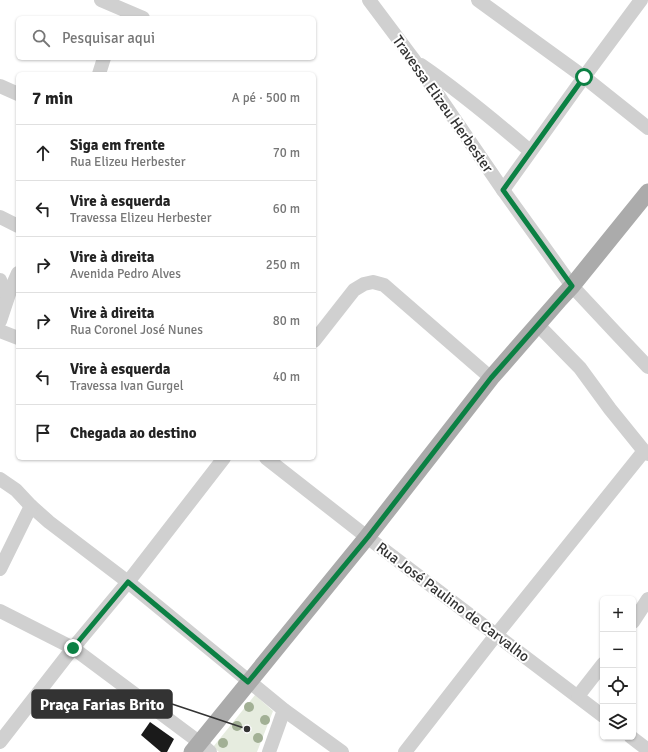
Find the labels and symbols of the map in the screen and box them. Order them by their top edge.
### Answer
street label: Travessa Elizeu Herbester [389,32,497,176]
route start [575,68,593,86]
street label: Rua José Paulino de Carvalho [373,538,533,666]
route end [64,639,82,657]
callout: Praça Farias Brito [32,690,172,718]
text: Praça Farias Brito [40,695,164,715]

